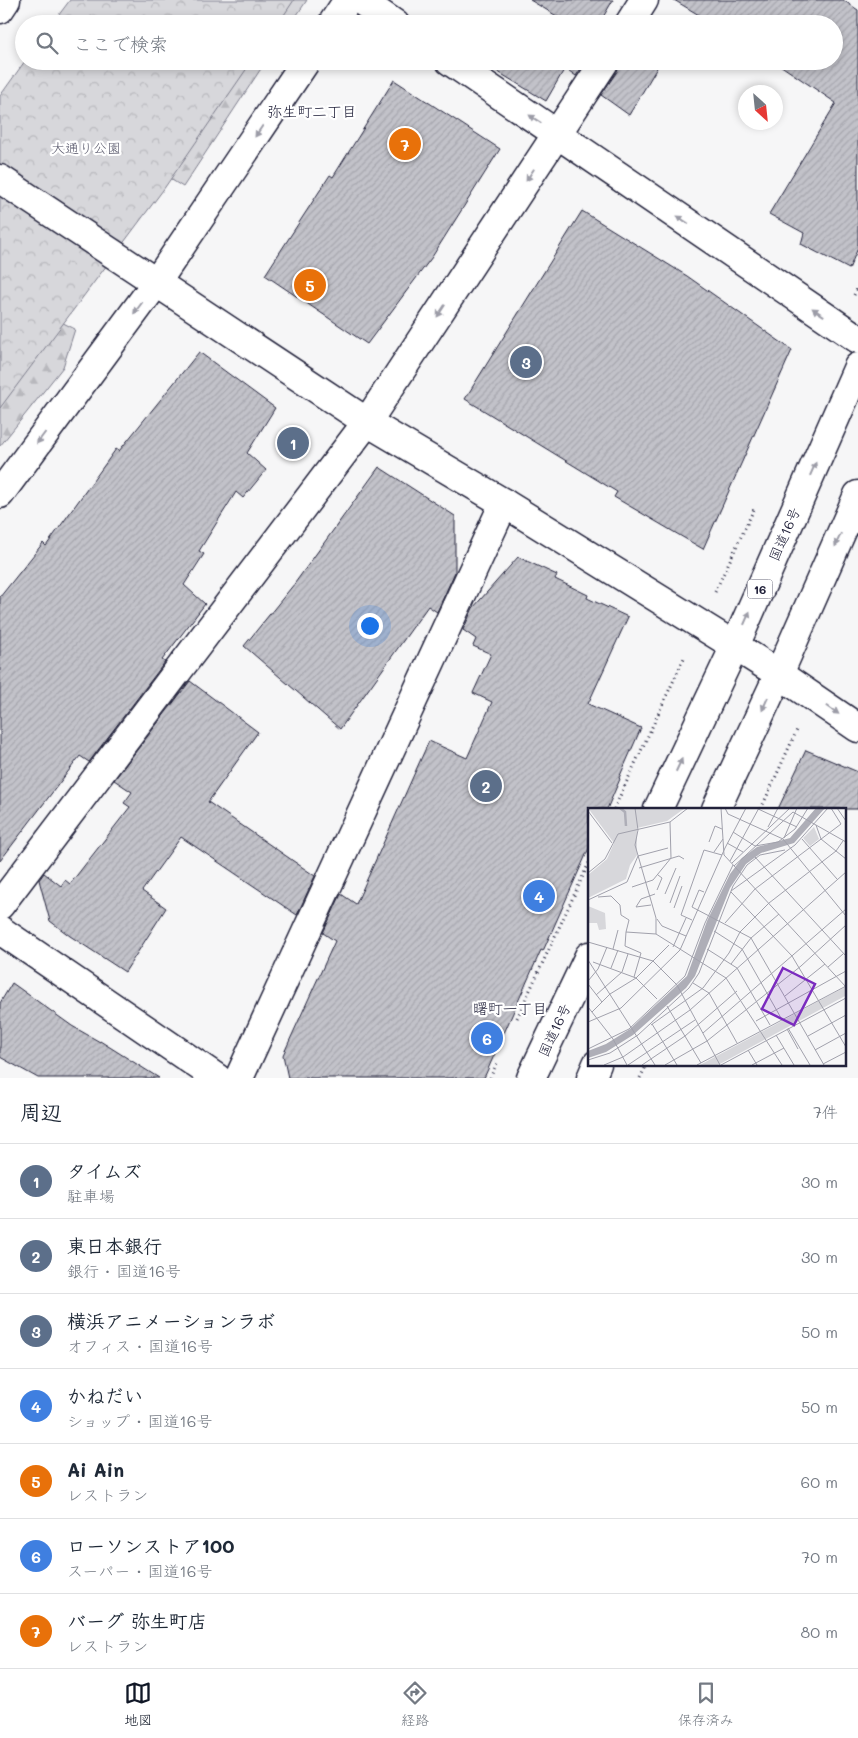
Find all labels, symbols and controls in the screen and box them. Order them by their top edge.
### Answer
search box [15,15,843,70]
icon: search [33,29,61,57]
text: ここで検索 [73,31,168,56]
north arrow [738,85,783,130]
district label: 弥生町二丁目 [267,101,357,121]
one-way arrow [528,114,541,124]
one-way arrow [254,124,264,137]
pin: 7 [389,125,421,163]
park label: 大通り公園 [51,138,121,157]
one-way arrow [525,169,535,182]
one-way arrow [677,215,690,225]
pin: 5 [294,266,326,304]
one-way arrow [133,301,143,315]
one-way arrow [436,304,446,318]
one-way arrow [811,307,824,316]
pin: 3 [510,343,542,381]
pin: 1 [277,424,309,462]
one-way arrow [36,431,46,445]
one-way arrow [809,462,817,476]
street label: 国道16号 [764,504,804,564]
one-way arrow [834,532,842,547]
road number: 16 [748,580,772,598]
one-way arrow [744,611,752,625]
your location [357,613,383,639]
one-way arrow [761,697,769,711]
one-way arrow [826,705,840,715]
one-way arrow [676,758,684,772]
pin: 2 [470,767,502,805]
inset map [588,808,846,1066]
pin: 4 [523,877,555,915]
district label: 曙町一丁目 [472,998,548,1018]
street label: 国道16号 [533,1000,575,1060]
pin: 6 [471,1019,503,1057]
text: 周辺 [20,1098,62,1125]
text: 7件 [813,1101,838,1122]
text: タイムズ [67,1158,141,1183]
text: 1 [32,1171,40,1192]
text: 30 m [801,1171,838,1192]
text: 駐車場 [67,1185,115,1206]
text: 東日本銀行 [67,1233,162,1258]
text: 2 [32,1246,40,1267]
text: 30 m [801,1246,838,1267]
text: 銀行 · 国道16号 [67,1260,181,1281]
text: 横浜アニメーションラボ [67,1308,275,1333]
text: 3 [31,1321,41,1342]
text: 50 m [801,1321,838,1342]
text: オフィス · 国道16号 [67,1335,213,1356]
text: かねだい [67,1383,143,1408]
text: 4 [31,1396,41,1417]
text: 50 m [801,1396,838,1417]
text: ショップ · 国道16号 [67,1410,212,1431]
text: Ai Ain [67,1457,124,1482]
text: 5 [31,1471,41,1492]
text: 60 m [801,1471,838,1492]
text: レストラン [67,1484,148,1505]
text: ローソンストア100 [67,1533,234,1558]
text: 6 [31,1546,41,1567]
text: 70 m [801,1546,838,1567]
text: スーパー · 国道16号 [67,1560,212,1581]
text: バーグ 弥生町店 [67,1608,207,1633]
text: 7 [32,1621,40,1642]
text: 80 m [801,1621,838,1642]
text: レストラン [67,1635,148,1656]
tab: 地図 [124,1679,152,1729]
tab: 経路 [401,1679,429,1729]
tab: 保存済み [678,1679,734,1729]

